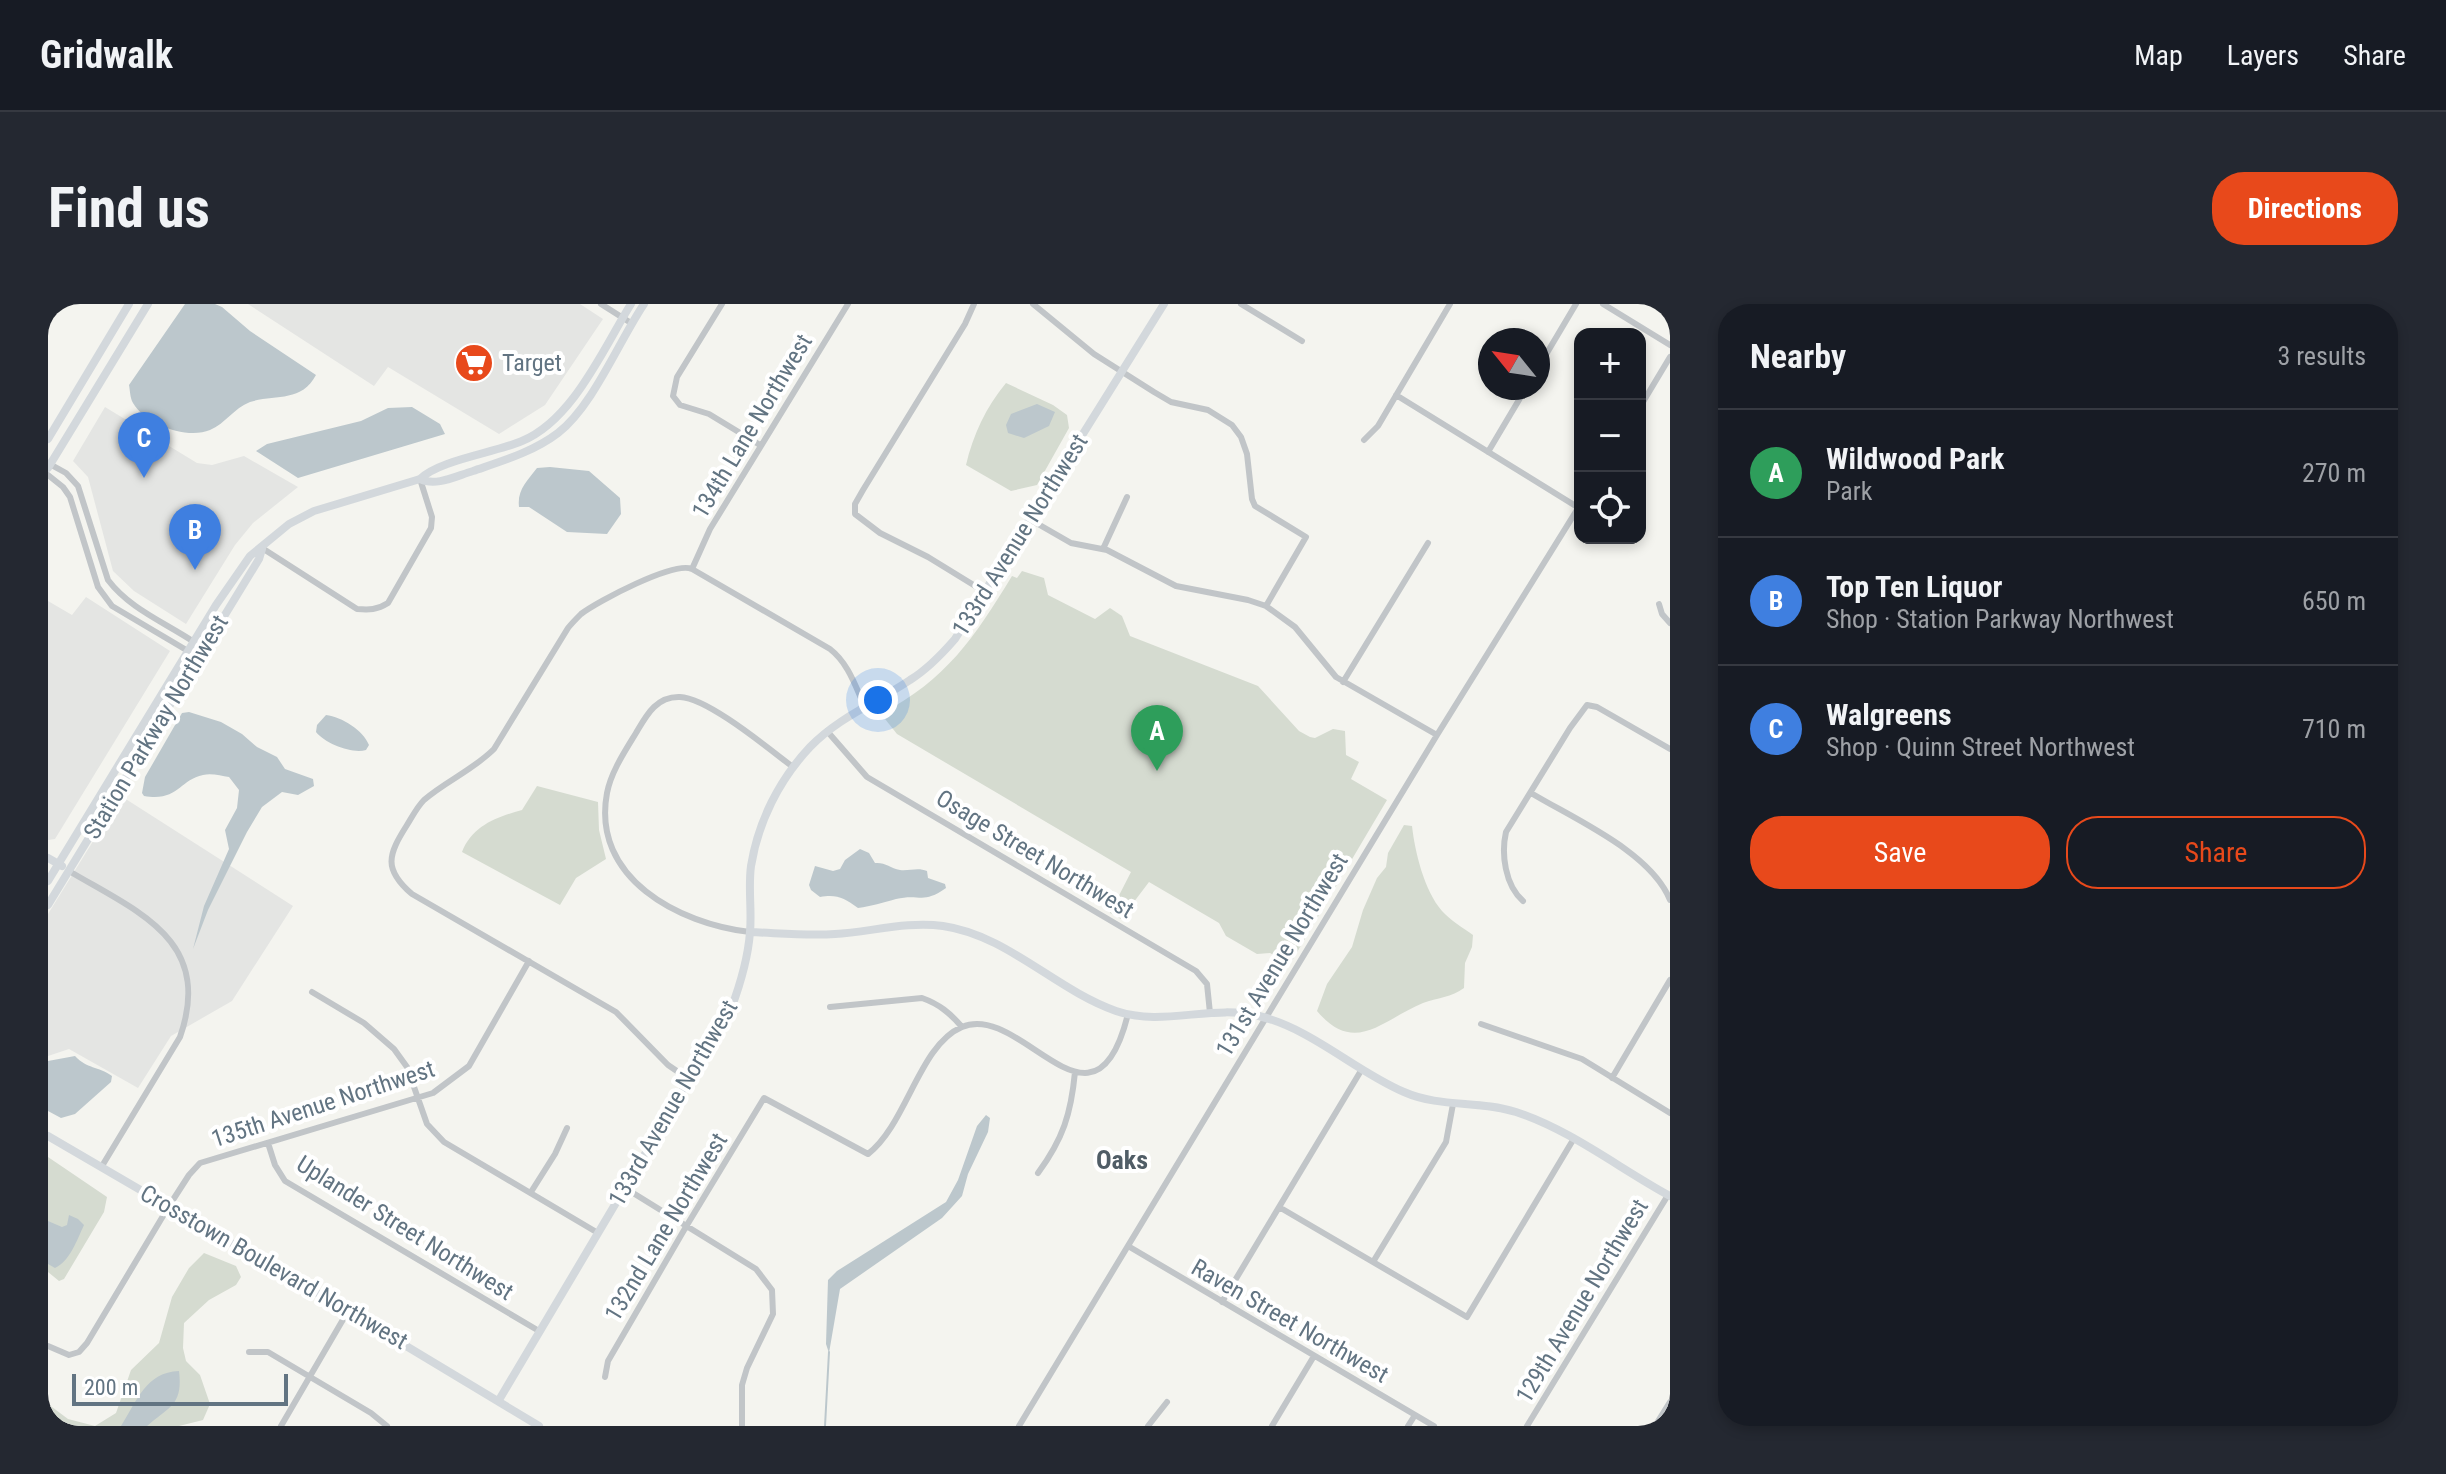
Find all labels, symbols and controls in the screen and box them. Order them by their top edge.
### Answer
text: Gridwalk [40,33,173,77]
text: Map [2134,39,2183,72]
text: Layers [2227,39,2299,72]
text: Share [2343,39,2406,72]
button: Directions [2212,172,2398,245]
text: Find us [48,175,210,241]
north arrow [1478,328,1550,400]
map controls [1574,328,1646,544]
button: + [1574,328,1646,400]
street label: 134th Lane Northwest [686,329,818,523]
text: Nearby [1750,336,1846,376]
text: 3 results [2277,341,2366,371]
supermarket icon: Target [453,342,495,384]
place label: Target [502,349,562,377]
button: − [1574,400,1646,472]
pin: C [118,412,170,478]
street label: 133rd Avenue Northwest [946,429,1094,641]
text: Wildwood Park [1826,441,2004,476]
text: A [1768,458,1784,488]
text: 270 m [2302,458,2366,488]
button: locate [1574,472,1646,544]
text: Park [1826,476,1872,506]
pin: B [169,504,221,570]
text: Top Ten Liquor [1826,569,2003,604]
text: B [1769,586,1783,616]
text: 650 m [2302,586,2366,616]
text: Shop · Station Parkway Northwest [1826,604,2174,634]
street label: Station Parkway Northwest [78,610,234,844]
your location [858,680,898,720]
text: Walgreens [1826,697,1952,732]
pin: A [1131,705,1183,771]
text: C [1769,714,1783,744]
text: 710 m [2302,714,2366,744]
text: Shop · Quinn Street Northwest [1826,732,2135,762]
street label: Osage Street Northwest [931,784,1139,924]
button: Save [1750,816,2050,889]
button: Share [2066,816,2366,889]
street label: 131st Avenue Northwest [1210,848,1354,1062]
street label: 133rd Avenue Northwest [603,995,743,1211]
street label: 135th Avenue Northwest [208,1055,438,1153]
street label: 132nd Lane Northwest [599,1128,733,1326]
district label: Oaks [1096,1145,1148,1175]
street label: Uplander Street Northwest [292,1150,518,1306]
street label: Crosstown Boulevard Northwest [135,1179,413,1355]
street label: 129th Avenue Northwest [1510,1194,1654,1408]
street label: Raven Street Northwest [1187,1253,1393,1389]
scale bar [72,1370,288,1406]
text: 200 m [84,1375,138,1400]

